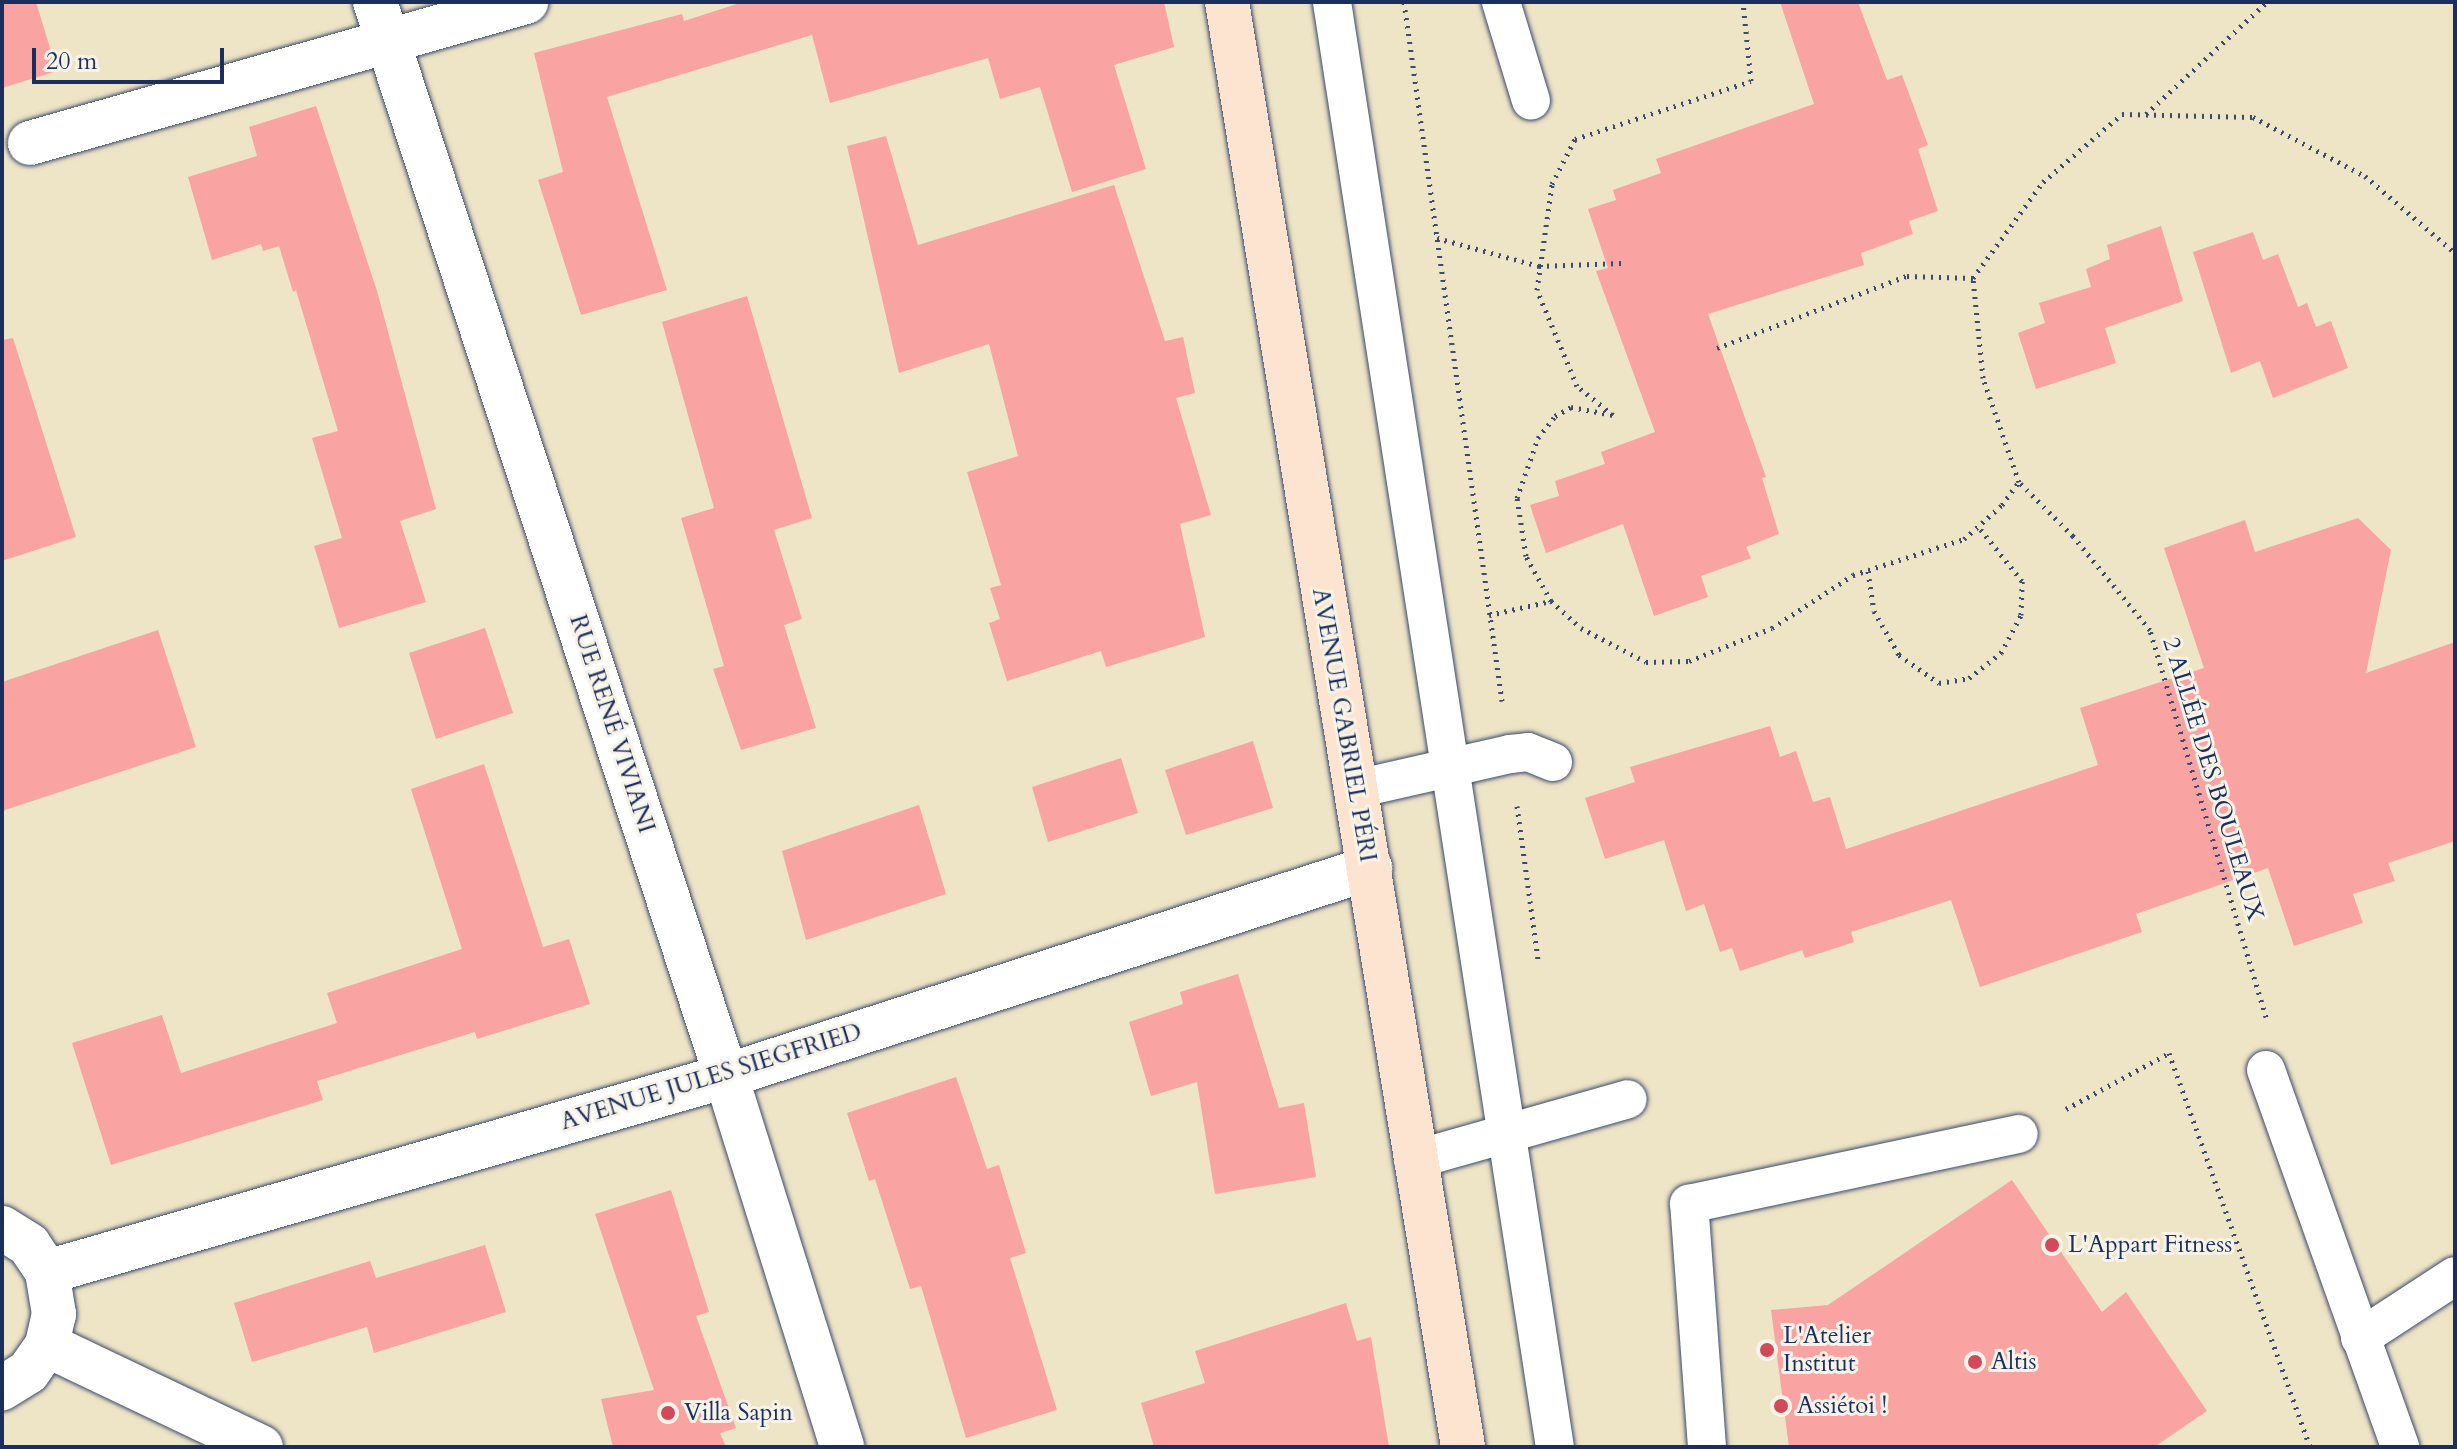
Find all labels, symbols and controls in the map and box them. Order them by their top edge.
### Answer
scale bar [36,32,228,82]
text: 20 m [46,45,97,78]
street label: AVENUE GABRIEL PÉRI [1306,586,1382,864]
street label: RUE RENÉ VIVIANI [563,611,661,837]
street label: 2 ALLÉE DES BOULEAUX [2156,634,2270,924]
street label: AVENUE JULES SIEGFRIED [557,1017,865,1137]
place label: L'Appart Fitness [2068,1231,2232,1259]
marker: L'Appart Fitness [2043,1236,2061,1254]
place label: L'Atelier Institut [1783,1322,1871,1378]
marker: L'Atelier Institut [1758,1341,1776,1359]
place label: Altis [1991,1348,2037,1376]
marker: Altis [1966,1353,1984,1371]
place label: Assiétoi ! [1797,1392,1887,1420]
marker: Assiétoi ! [1772,1397,1790,1415]
place label: Villa Sapin [684,1399,793,1427]
marker: Villa Sapin [659,1404,677,1422]

